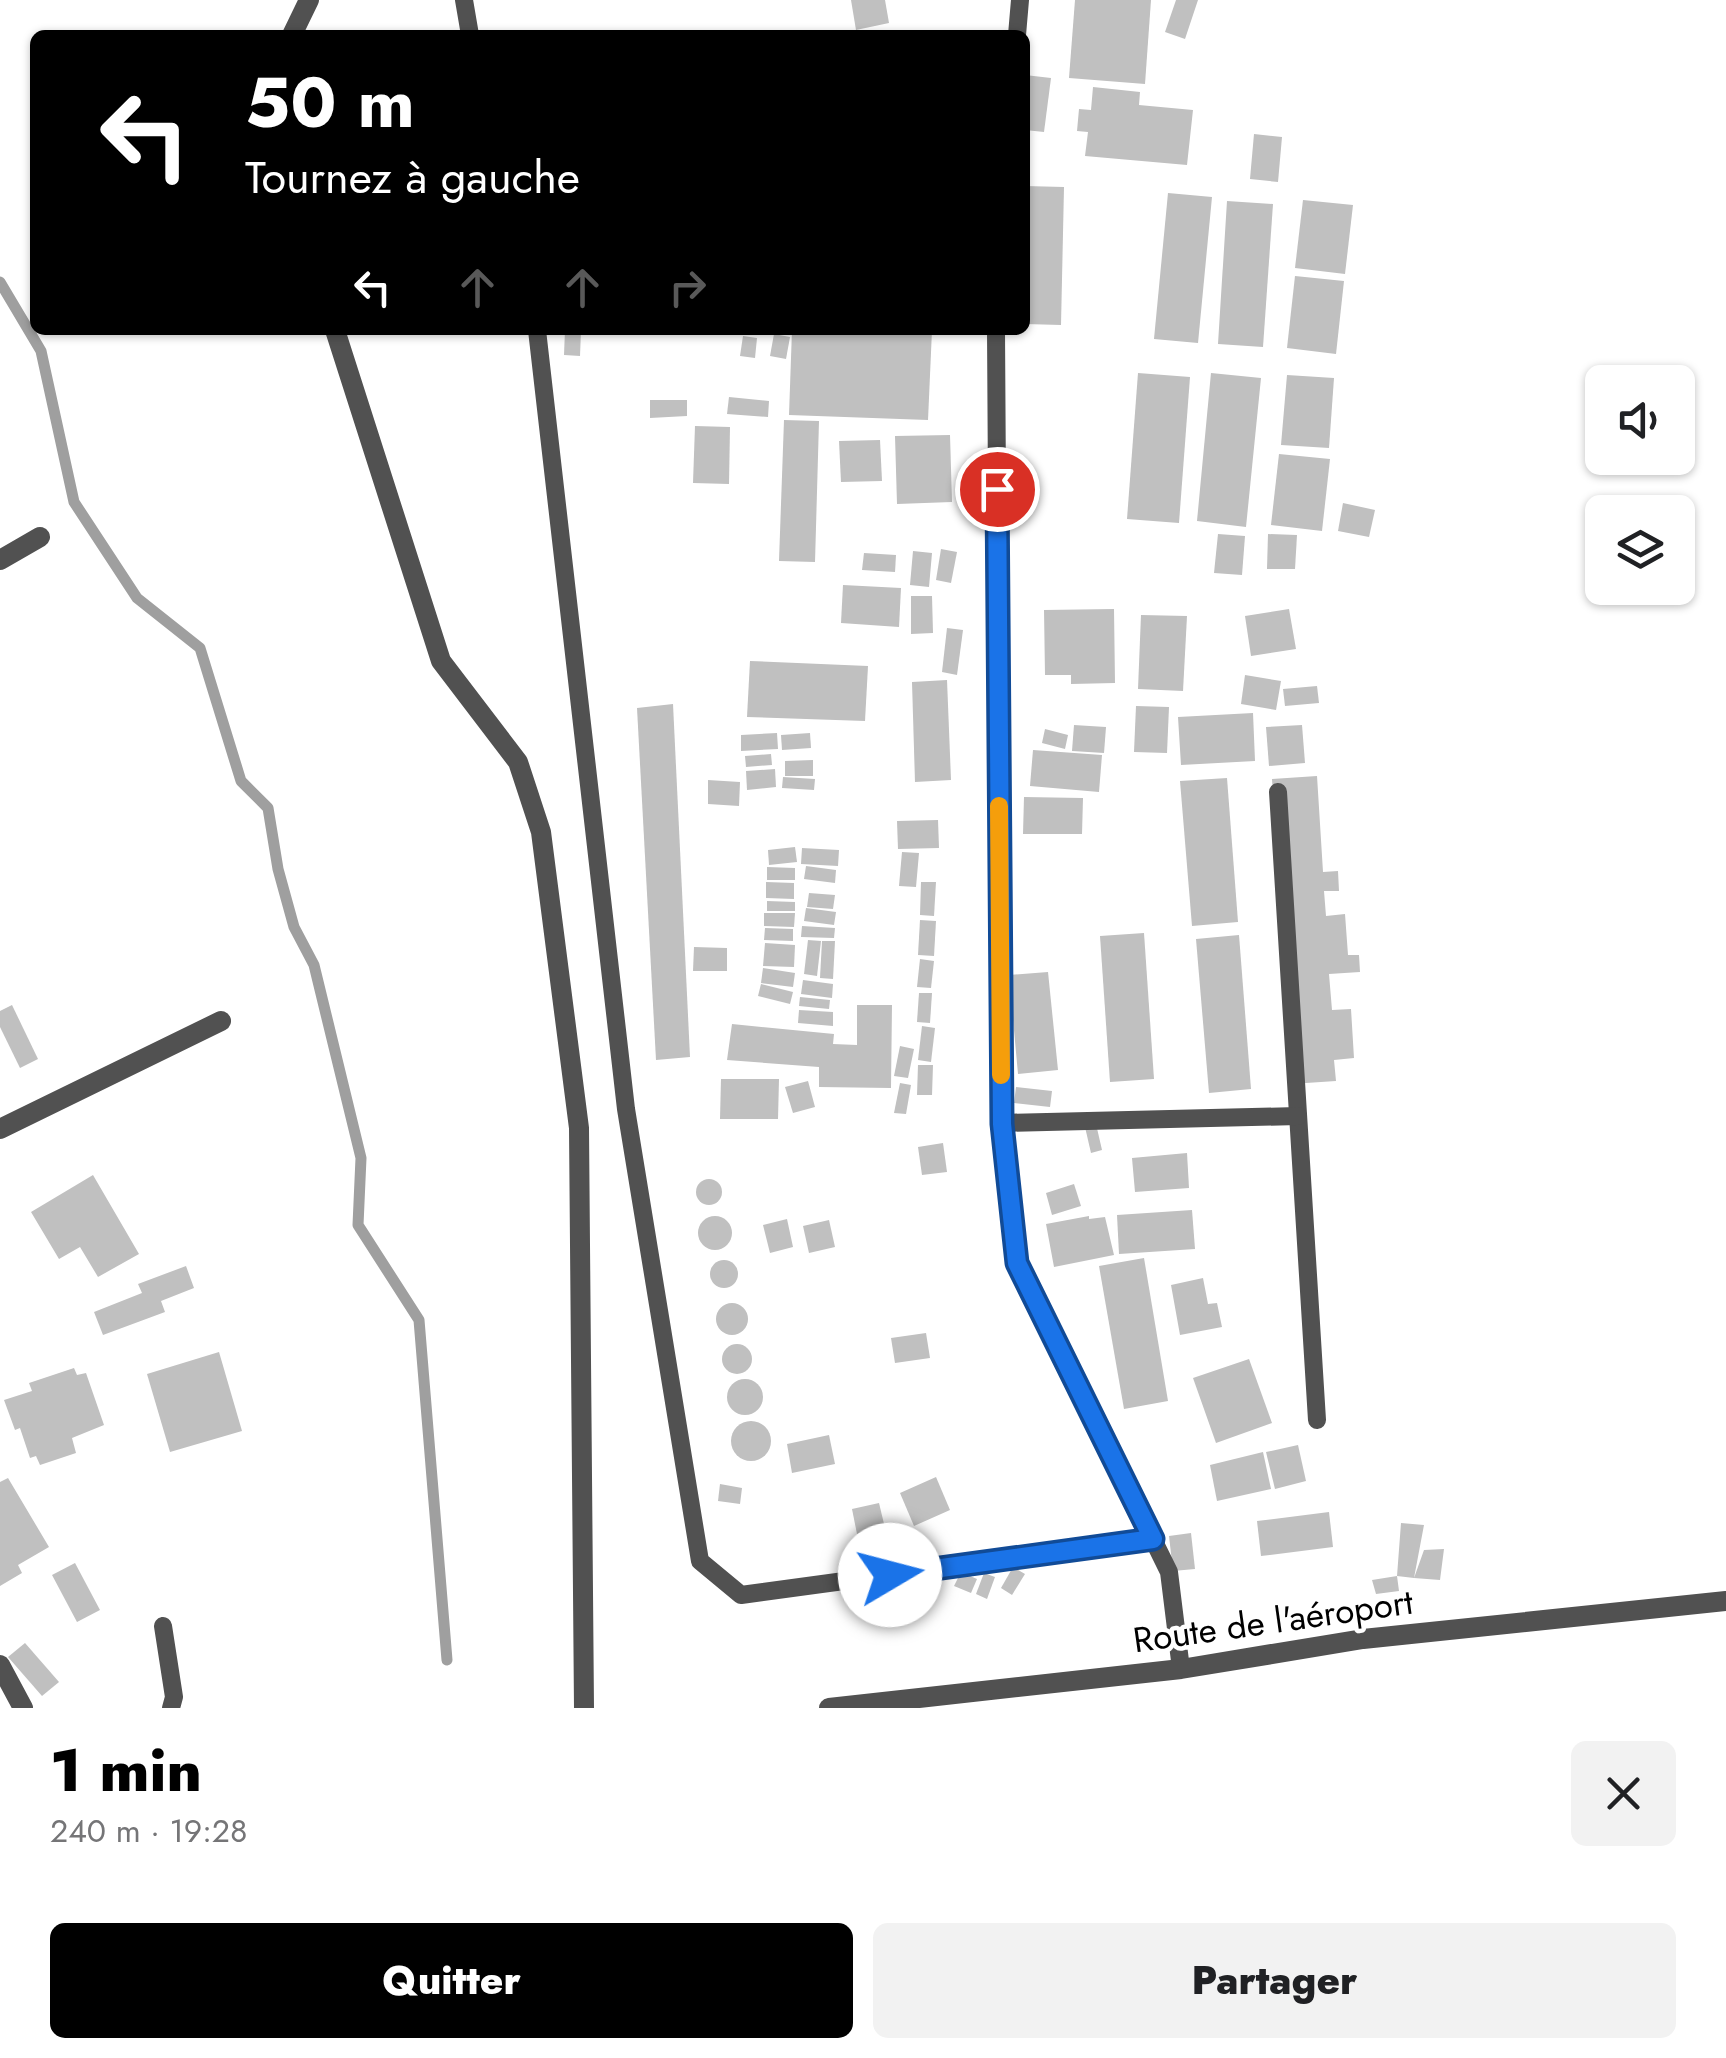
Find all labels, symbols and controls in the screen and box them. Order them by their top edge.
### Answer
text: 50 m [245,52,415,153]
icon: left [80,70,210,200]
text: Tournez à gauche [245,145,580,210]
icon: left [345,260,400,315]
icon: ahead [450,260,505,315]
icon: ahead [555,260,610,315]
icon: right [660,260,715,315]
map controls [1585,365,1695,605]
button: sound [1585,365,1695,475]
pin [955,447,1040,532]
icon: arrive [970,462,1025,517]
button: layers [1585,495,1695,605]
position arrow [838,1523,942,1627]
street label: Route de l'aéroport [1130,1577,1417,1665]
text: 1 min [50,1727,202,1814]
button: close [1571,1741,1676,1846]
text: 240 m · 19:28 [50,1808,248,1854]
button: Quitter [50,1923,853,2038]
button: Partager [873,1923,1676,2038]

